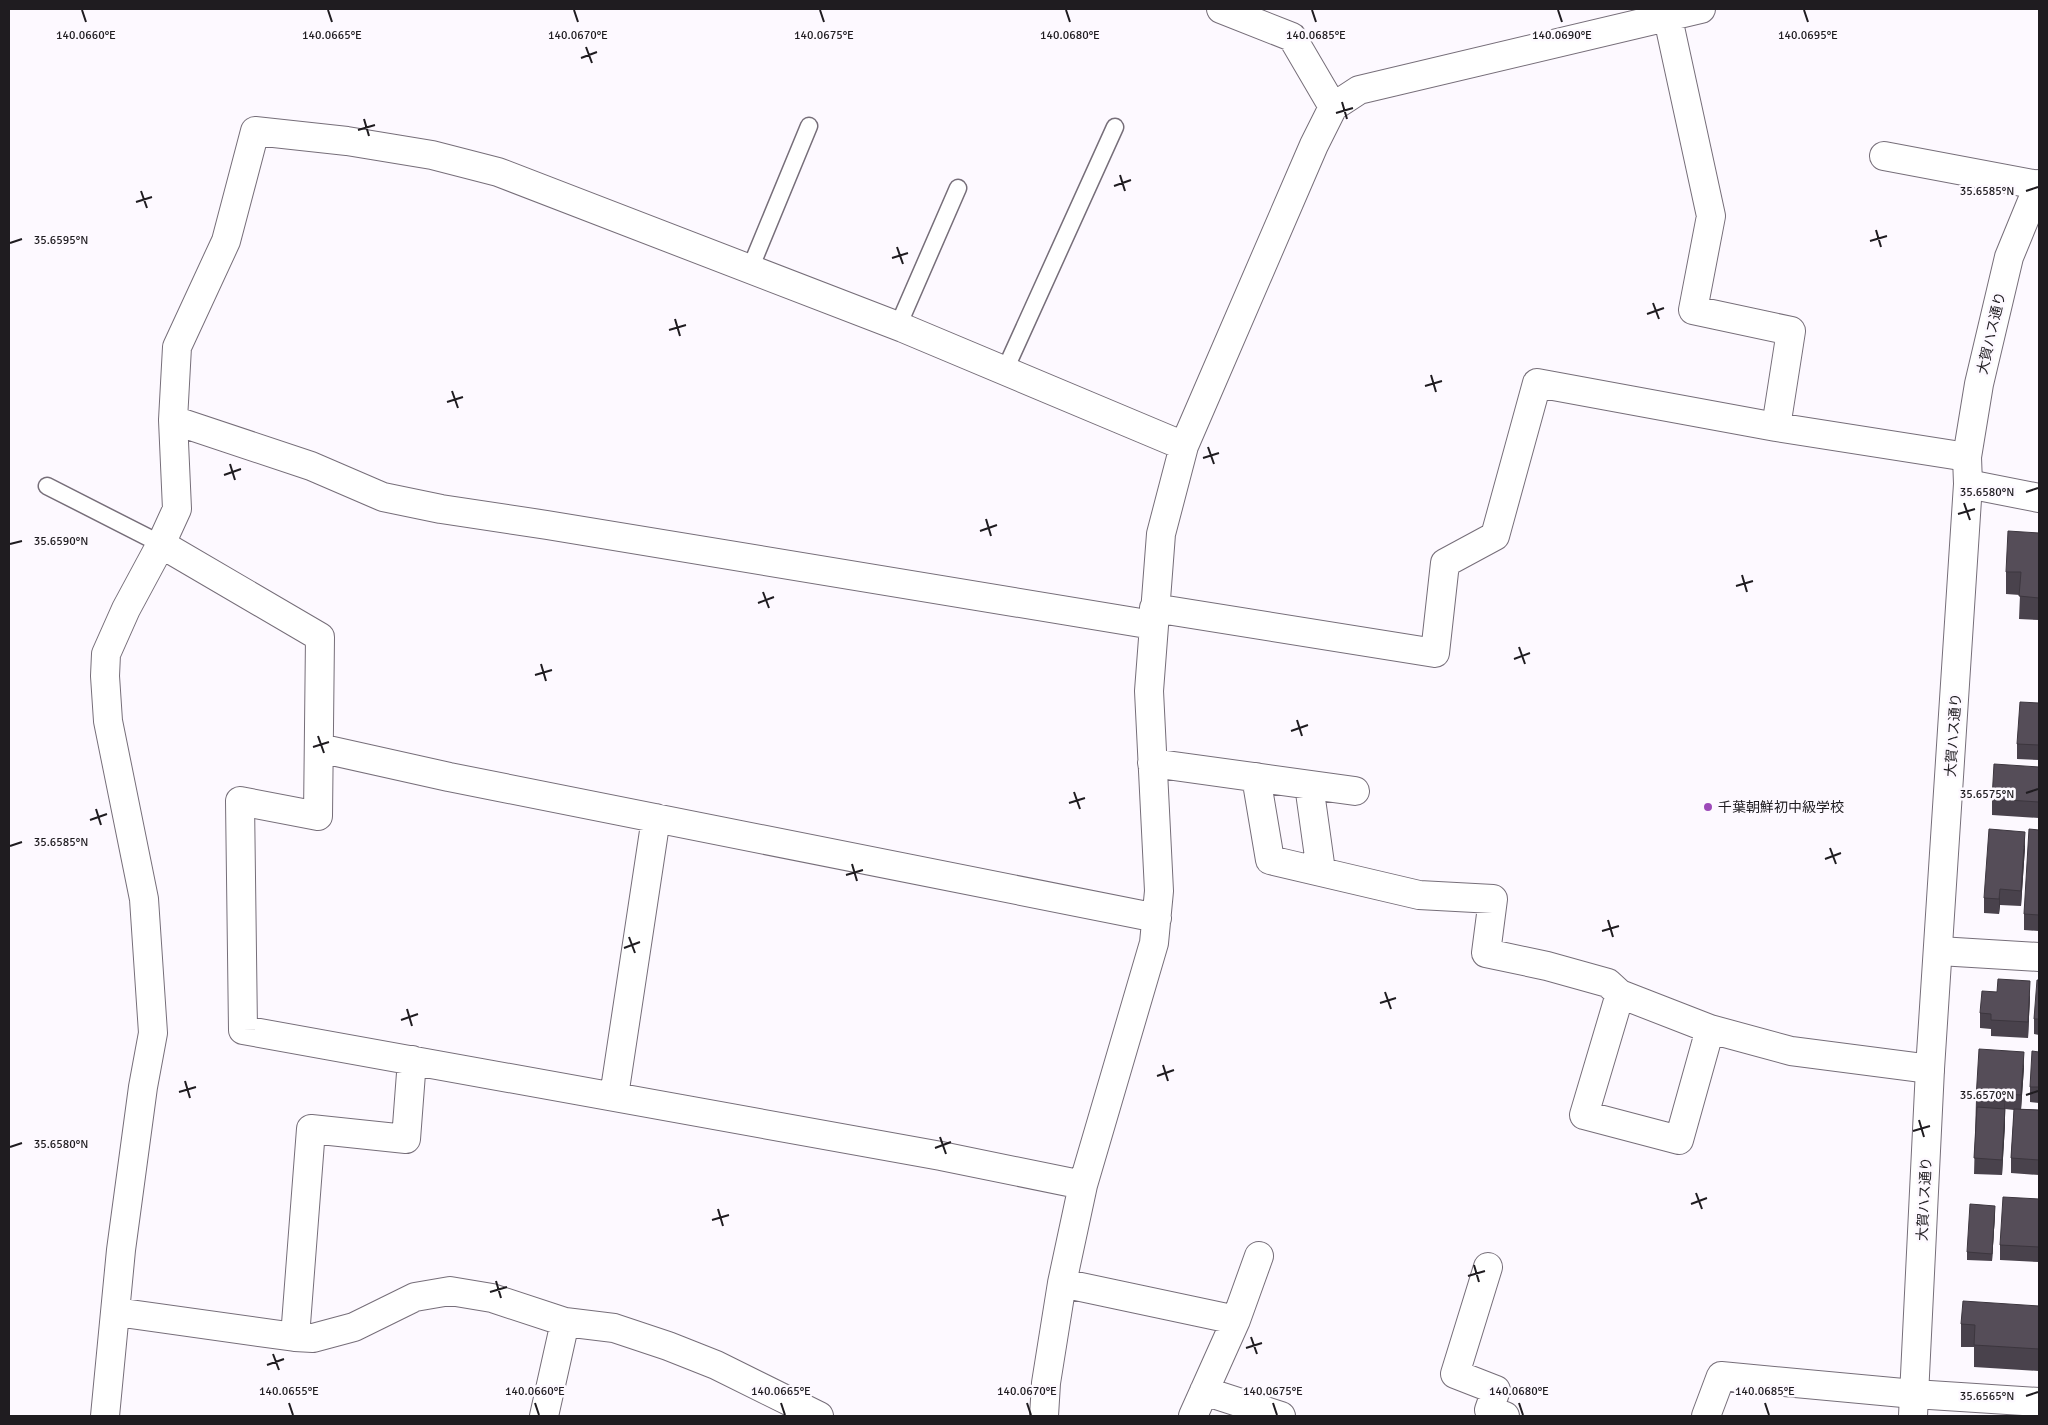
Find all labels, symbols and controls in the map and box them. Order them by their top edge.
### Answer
text: 140.0660°E [56,28,116,43]
text: 140.0665°E [302,28,362,43]
text: 140.0670°E [548,28,608,43]
text: 140.0675°E [794,28,854,43]
text: 140.0680°E [1040,28,1100,43]
text: 140.0685°E [1286,28,1346,43]
text: 140.0690°E [1532,28,1592,43]
text: 140.0695°E [1778,28,1838,43]
text: 35.6585°N [1960,184,2014,199]
text: 35.6595°N [34,233,88,248]
street label: 大賀ハス通り [1974,290,2009,376]
text: 35.6580°N [1960,485,2014,500]
text: 35.6590°N [34,534,88,549]
street label: 大賀ハス通り [1942,693,1965,778]
text: 35.6575°N [1960,787,2014,802]
place label: 千葉朝鮮初中級学校 [1718,799,1844,816]
marker: 千葉朝鮮初中級学校 [1702,801,1714,813]
text: 35.6585°N [34,835,88,850]
text: 35.6570°N [1960,1088,2014,1103]
text: 35.6580°N [34,1137,88,1152]
street label: 大賀ハス通り [1914,1157,1935,1241]
text: 140.0655°E [259,1384,319,1399]
text: 140.0660°E [505,1384,565,1399]
text: 140.0665°E [751,1384,811,1399]
text: 140.0670°E [997,1384,1057,1399]
text: 140.0675°E [1243,1384,1303,1399]
text: 140.0680°E [1489,1384,1549,1399]
text: 140.0685°E [1735,1384,1795,1399]
text: 35.6565°N [1960,1389,2014,1404]

